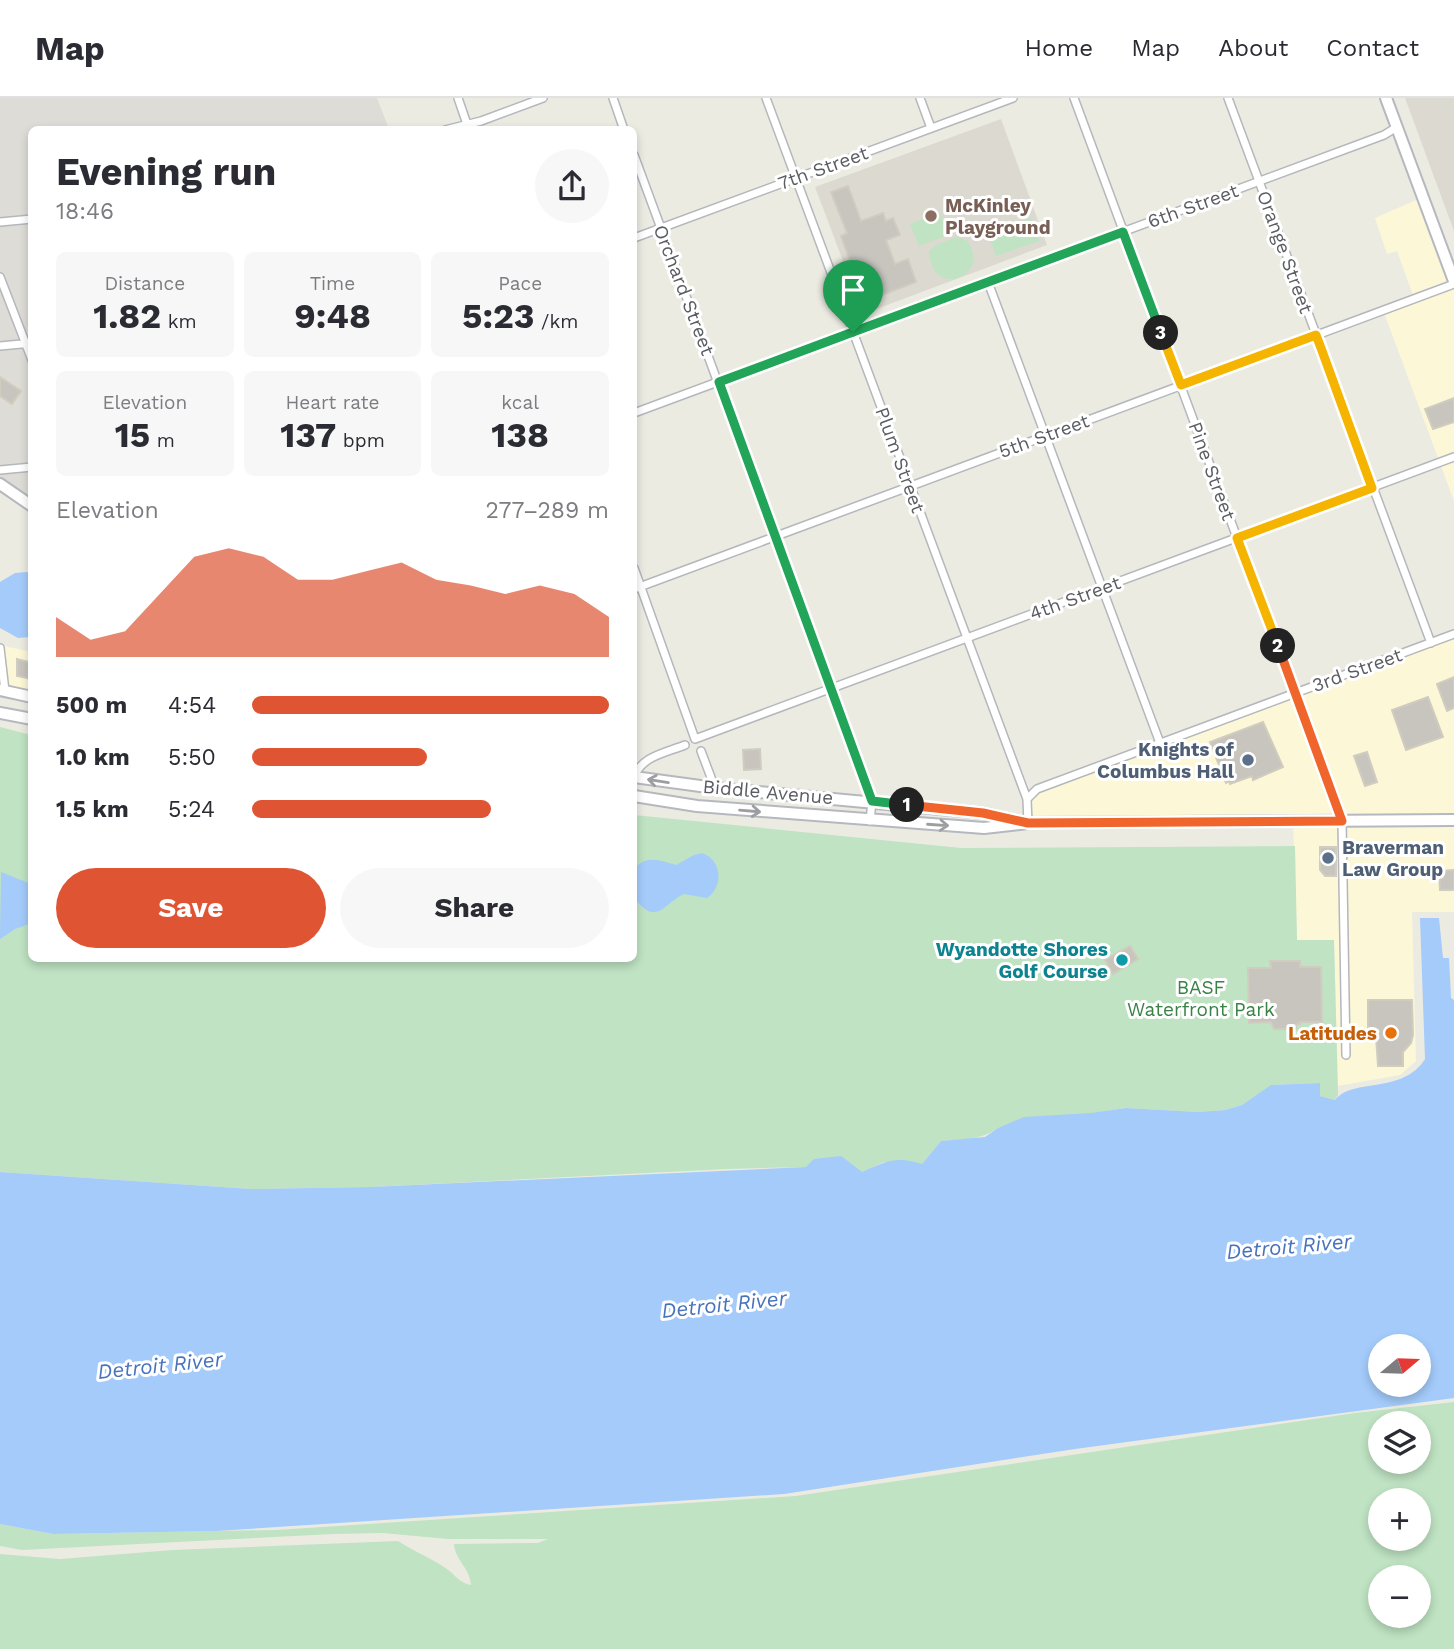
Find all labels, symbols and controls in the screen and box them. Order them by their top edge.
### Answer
text: Map [35,29,105,68]
text: Home [1025,34,1093,62]
text: Map [1131,34,1180,62]
text: About [1218,34,1288,62]
text: Contact [1326,34,1419,62]
street label: 7th Street [775,141,871,195]
button: share [535,149,609,223]
text: Evening run [56,150,276,194]
street label: 6th Street [1144,179,1242,233]
street label: Orange Street [1252,188,1318,317]
place label: McKinley Playground [945,194,1051,239]
text: 18:46 [56,198,114,225]
marker: McKinley Playground [923,208,939,224]
street label: Orchard Street [649,222,719,358]
pin [823,260,883,332]
icon: arrive [834,271,872,309]
text: Distance [104,272,185,295]
text: Time [310,272,355,295]
text: Pace [498,272,542,295]
text: 1.82 [93,295,161,337]
text: 9:48 [294,295,371,337]
text: 5:23 [462,295,535,337]
text: km [161,310,197,333]
text: /km [535,310,578,333]
pin: 3 [1144,316,1178,350]
text: 3 [1155,321,1166,344]
text: Elevation [102,391,187,414]
text: Heart rate [286,391,379,414]
text: kcal [501,391,539,414]
street label: Plum Street [870,404,930,516]
street label: 5th Street [996,409,1092,463]
text: 15 [115,414,150,456]
text: 137 [280,414,336,456]
text: 138 [491,414,549,456]
street label: Pine Street [1184,419,1240,523]
text: m [150,429,175,452]
text: bpm [336,429,385,452]
text: Elevation [56,497,159,524]
text: 277–289 m [486,497,609,524]
street label: 4th Street [1026,571,1124,625]
pin: 2 [1260,628,1296,664]
text: 2 [1272,634,1283,657]
street label: 3rd Street [1309,643,1405,697]
text: 500 m [56,692,127,719]
text: 4:54 [168,692,216,719]
place label: Knights of Columbus Hall [1097,738,1235,783]
text: 1.0 km [56,744,130,771]
text: 5:50 [168,744,216,771]
marker: Knights of Columbus Hall [1240,752,1256,768]
one-way arrow [647,774,670,787]
street label: Biddle Avenue [702,775,834,809]
pin: 1 [890,788,925,822]
text: 1 [902,793,911,816]
text: 1.5 km [56,796,129,823]
text: 5:24 [168,796,215,823]
one-way arrow [738,805,761,818]
one-way arrow [926,819,949,832]
place label: Braverman Law Group [1342,836,1444,881]
marker: Braverman Law Group [1320,850,1336,866]
button: Save [56,868,326,948]
button: Share [340,868,609,948]
place label: Wyandotte Shores Golf Course [936,938,1108,983]
marker: Wyandotte Shores Golf Course [1114,952,1130,968]
park label: BASF Waterfront Park [1127,976,1275,1021]
place label: Latitudes [1288,1022,1377,1045]
marker: Latitudes [1383,1025,1399,1041]
water label: Detroit River [1225,1228,1353,1264]
water label: Detroit River [660,1285,789,1323]
north arrow [1368,1334,1432,1396]
map controls [1368,1334,1431,1628]
water label: Detroit River [96,1346,225,1384]
button: layers [1368,1411,1431,1474]
button: + [1368,1488,1431,1551]
button: − [1368,1565,1431,1628]

